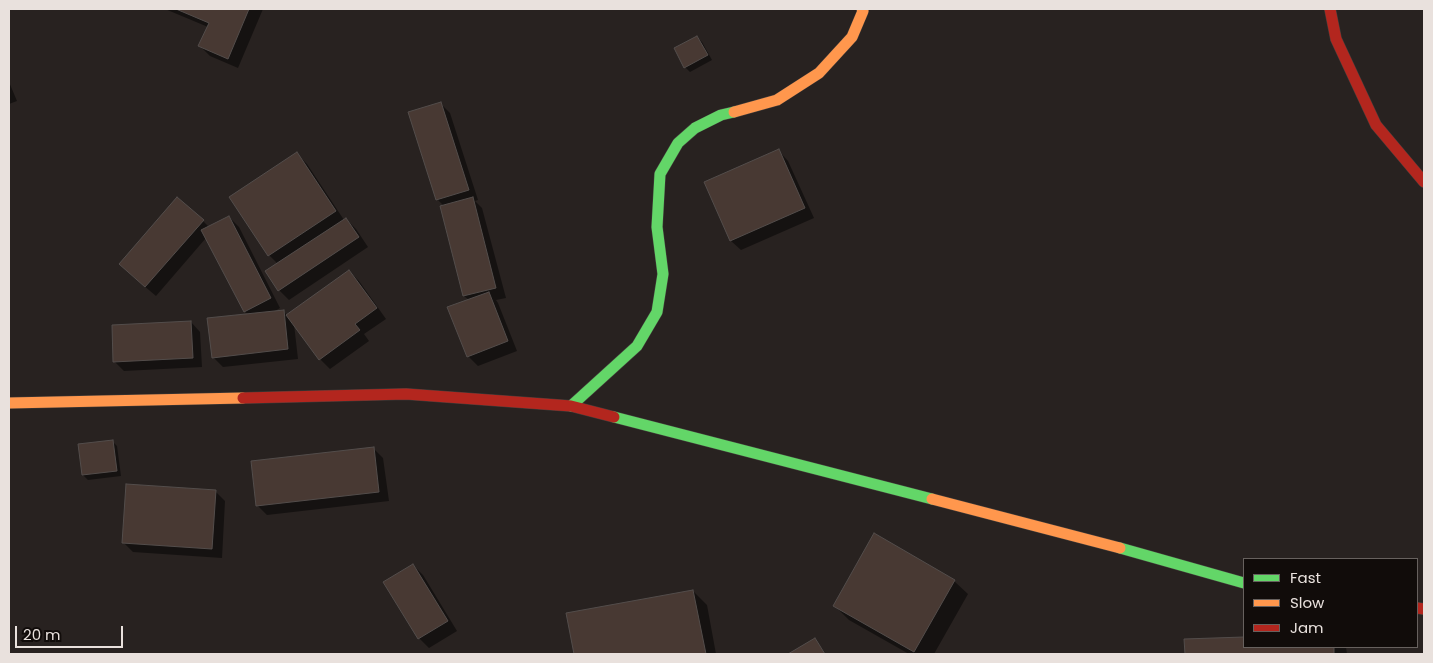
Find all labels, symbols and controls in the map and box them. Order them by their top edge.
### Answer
legend [1243,558,1418,648]
text: Fast [1290,567,1321,588]
text: Slow [1290,592,1324,613]
scale bar [18,616,125,648]
text: Jam [1290,617,1324,638]
text: 20 m [23,624,61,645]

